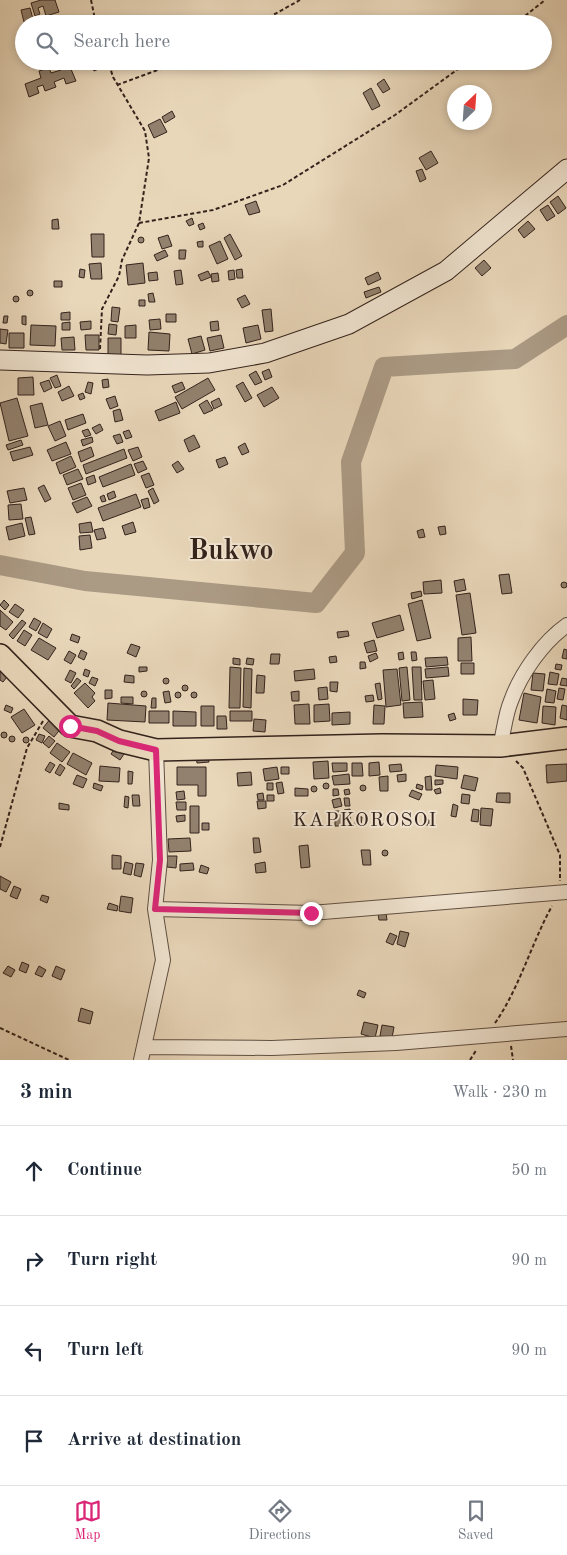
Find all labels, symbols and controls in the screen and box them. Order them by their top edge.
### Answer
search box [15,15,552,70]
icon: search [33,29,61,57]
text: Search here [73,33,170,52]
north arrow [447,85,492,130]
district label: Bukwo [188,538,274,566]
route start [59,715,82,738]
district label: KAPKOROSOI [293,811,437,831]
route end [300,902,323,925]
text: 3 min [20,1082,73,1103]
text: Walk · 230 m [452,1085,547,1101]
icon: ahead [20,1157,48,1185]
text: Continue [67,1161,142,1180]
text: 50 m [511,1163,547,1179]
icon: right [20,1247,48,1275]
text: Turn right [67,1251,157,1270]
text: 90 m [511,1253,547,1269]
icon: left [20,1337,48,1365]
text: Turn left [67,1341,144,1360]
text: 90 m [511,1343,547,1359]
icon: arrive [20,1427,48,1455]
text: Arrive at destination [67,1431,241,1450]
tab: Map [74,1497,102,1544]
tab: Directions [249,1497,311,1544]
tab: Saved [458,1497,493,1544]

